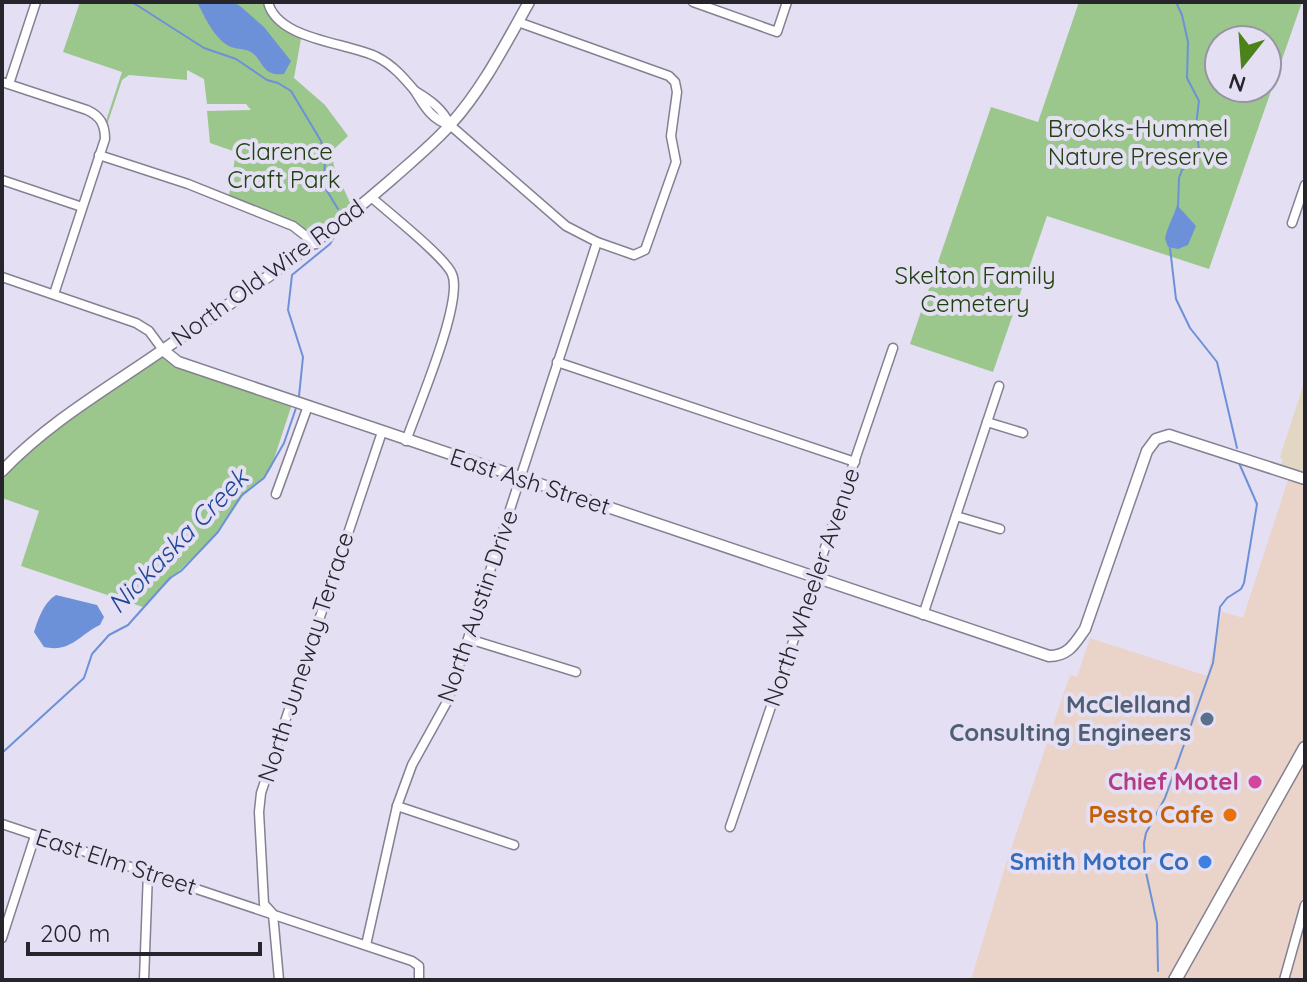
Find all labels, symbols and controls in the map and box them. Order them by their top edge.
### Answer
north arrow [1203,24,1283,104]
text: N [1225,67,1249,99]
park label: Brooks-Hummel Nature Preserve [1048,113,1228,171]
park label: Clarence Craft Park [227,136,341,194]
street label: North Old Wire Road [165,192,370,352]
park label: Skelton Family Cemetery [894,260,1056,318]
street label: East Ash Street [446,441,614,521]
water label: Niokaska Creek [100,460,256,620]
street label: North Wheeler Avenue [756,464,866,710]
street label: North Austin Drive [430,506,524,706]
street label: North Juneway Terrace [250,528,360,785]
place label: McClelland Consulting Engineers [949,689,1191,747]
marker: McClelland Consulting Engineers [1198,710,1216,728]
place label: Chief Motel [1108,766,1239,796]
marker: Chief Motel [1246,773,1264,791]
place label: Pesto Cafe [1089,799,1214,829]
marker: Pesto Cafe [1221,806,1239,824]
street label: East Elm Street [32,821,201,901]
place label: Smith Motor Co [1010,846,1189,876]
marker: Smith Motor Co [1196,853,1214,871]
scale bar [28,906,260,956]
text: 200 m [40,918,110,948]

